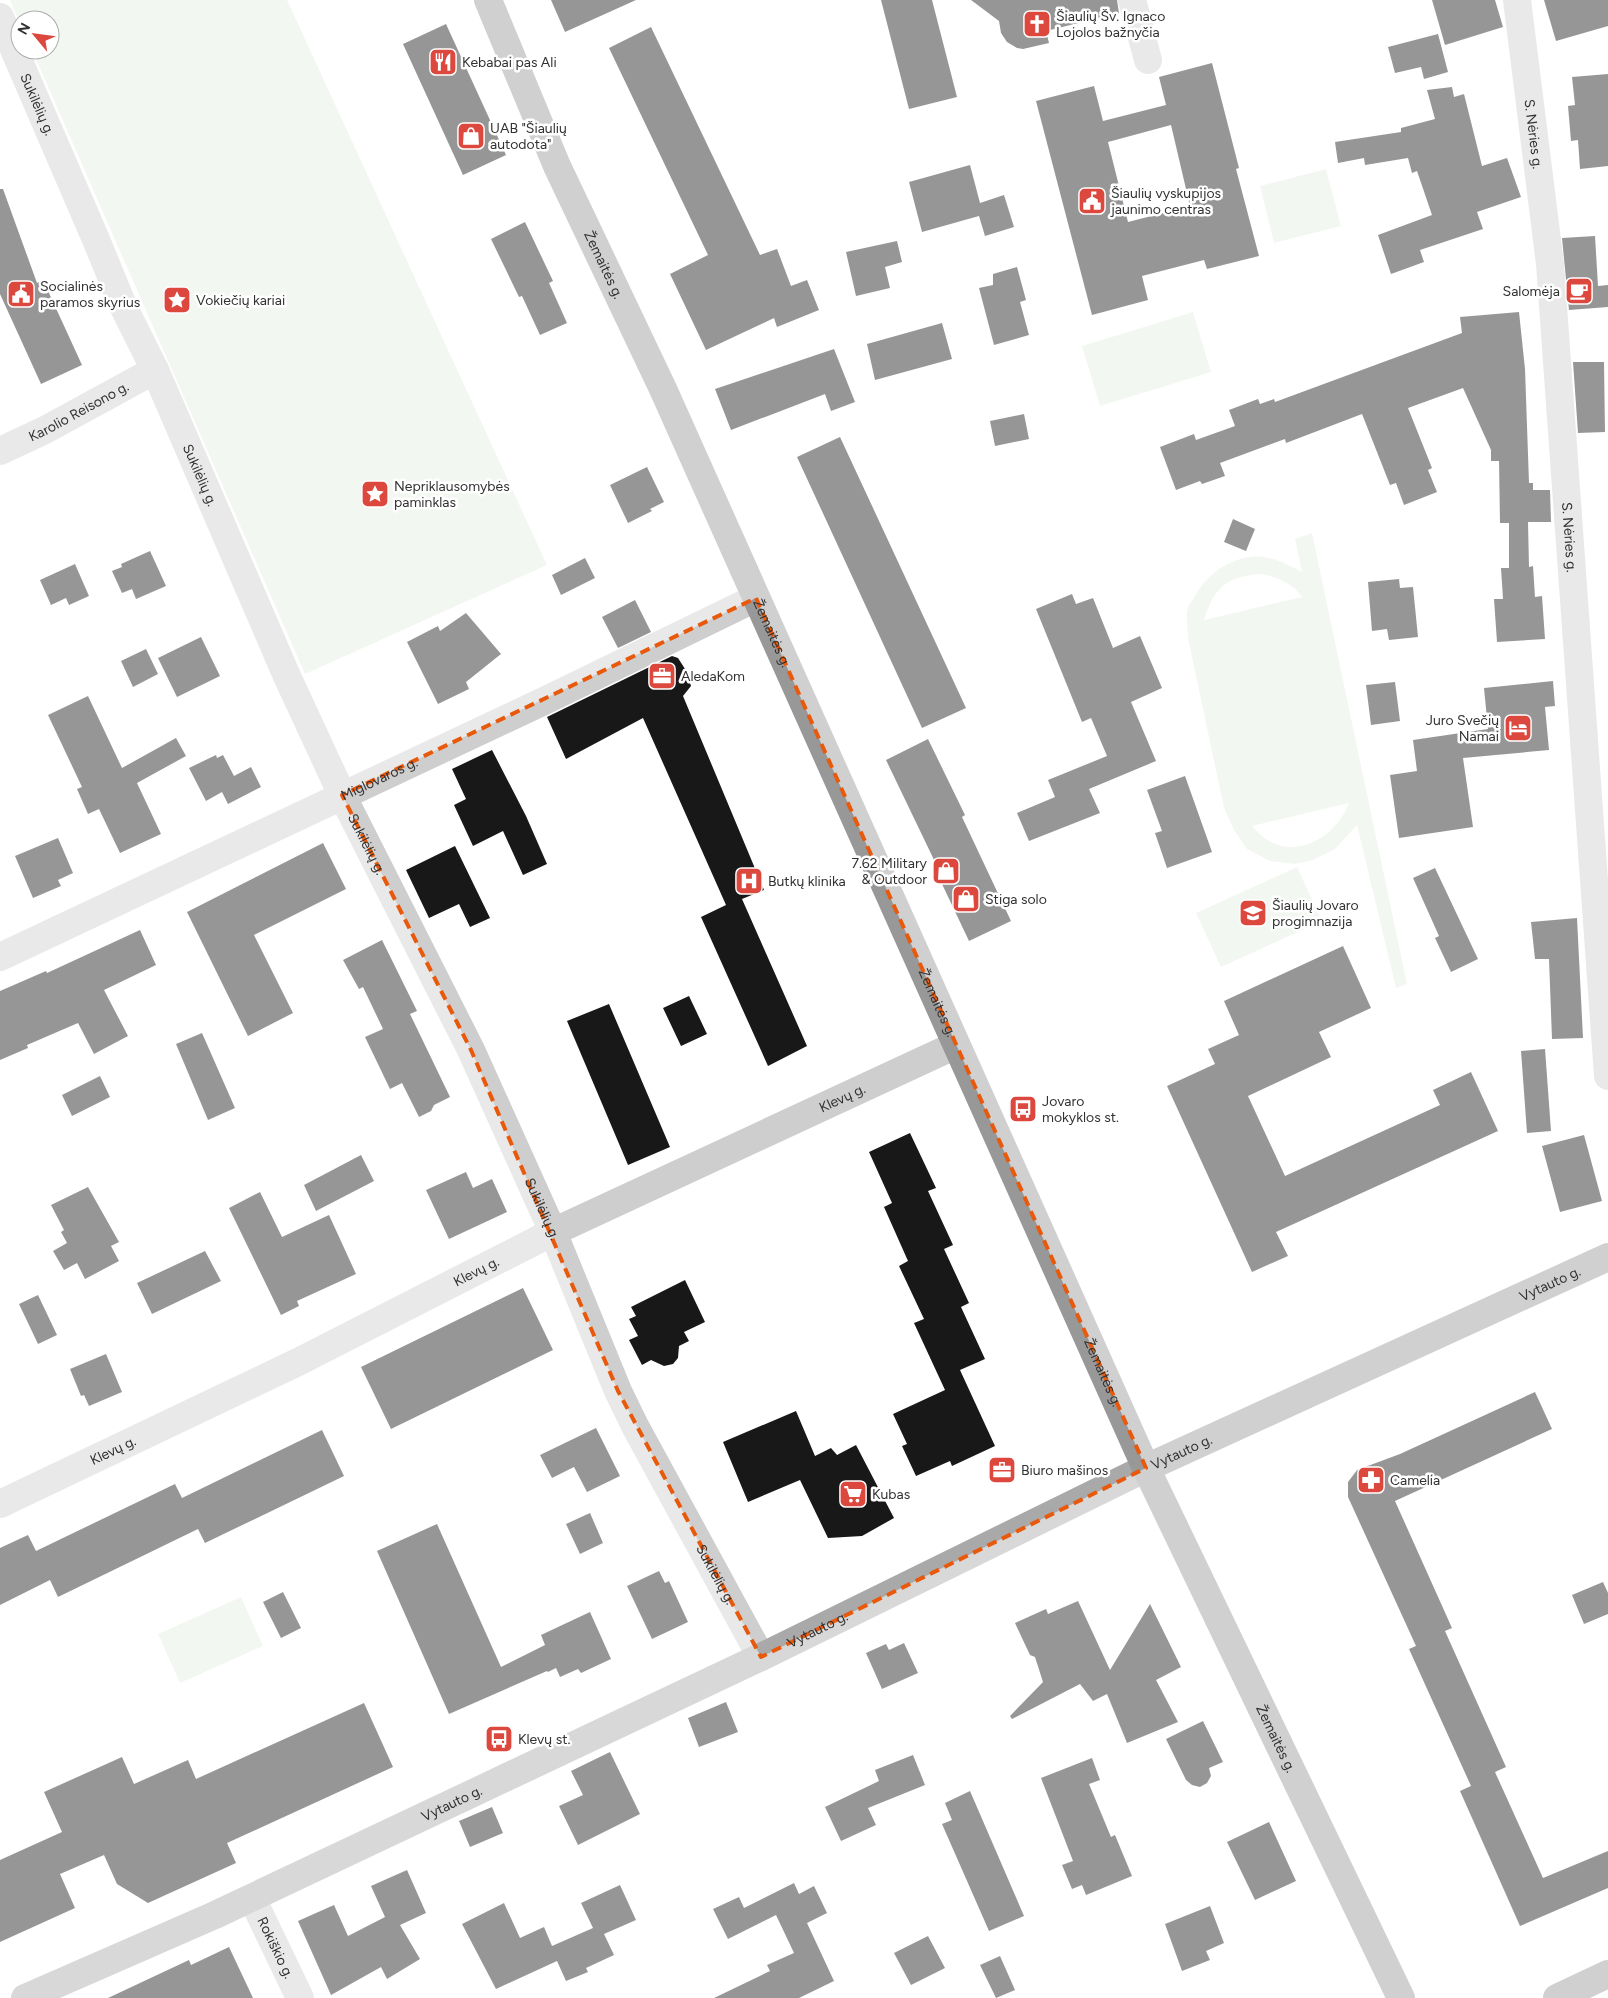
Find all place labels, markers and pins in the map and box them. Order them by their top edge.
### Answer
place label: Šiaulių Šv. Ignaco Lojolos bažnyčia [1056,8,1165,41]
church icon: Šiaulių Šv. Ignaco Lojolos bažnyčia [1022,9,1052,39]
restaurant icon: Kebabai pas Ali [428,47,458,77]
place label: Kebabai pas Ali [462,54,557,71]
place label: UAB "Šiaulių autodota" [490,120,567,153]
shop icon: UAB "Šiaulių autodota" [456,121,486,151]
place label: Šiaulių vyskupijos jaunimo centras [1110,185,1221,218]
public building icon: Šiaulių vyskupijos jaunimo centras [1077,186,1107,216]
cafe icon: Salomėja [1564,276,1594,306]
place label: Socialinės paramos skyrius [40,278,140,311]
public building icon: Socialinės paramos skyrius [6,279,36,309]
place label: Salomėja [1503,283,1560,300]
place icon: Vokiečių kariai [162,285,192,315]
place label: Vokiečių kariai [196,292,285,309]
place label: Nepriklausomybės paminklas [394,478,510,511]
place icon: Nepriklausomybės paminklas [360,479,390,509]
office icon: AledaKom [647,661,677,691]
place label: AledaKom [681,668,745,685]
place label: Juro Svečių Namai [1426,712,1499,745]
hotel icon: Juro Svečių Namai [1503,713,1533,743]
place label: 7.62 Military & Outdoor [851,855,928,888]
shop icon: 7.62 Military & Outdoor [931,856,961,886]
hospital icon: Butkų klinika [734,866,764,896]
place label: Butkų klinika [768,873,846,890]
shop icon: Stiga solo [951,884,981,914]
place label: Stiga solo [985,891,1047,908]
place label: Šiaulių Jovaro progimnazija [1272,897,1359,930]
school or university icon: Šiaulių Jovaro progimnazija [1238,898,1268,928]
place label: Jovaro mokyklos st. [1042,1093,1119,1126]
bus stop icon: Jovaro mokyklos st. [1008,1094,1038,1124]
office icon: Biuro mašinos [987,1455,1017,1485]
place label: Biuro mašinos [1021,1462,1108,1479]
pharmacy icon: Camelia [1356,1465,1386,1495]
place label: Camelia [1390,1472,1440,1489]
supermarket icon: Kubas [838,1479,868,1509]
place label: Kubas [872,1486,910,1503]
bus stop icon: Klevų st. [484,1724,514,1754]
place label: Klevų st. [518,1731,570,1748]

